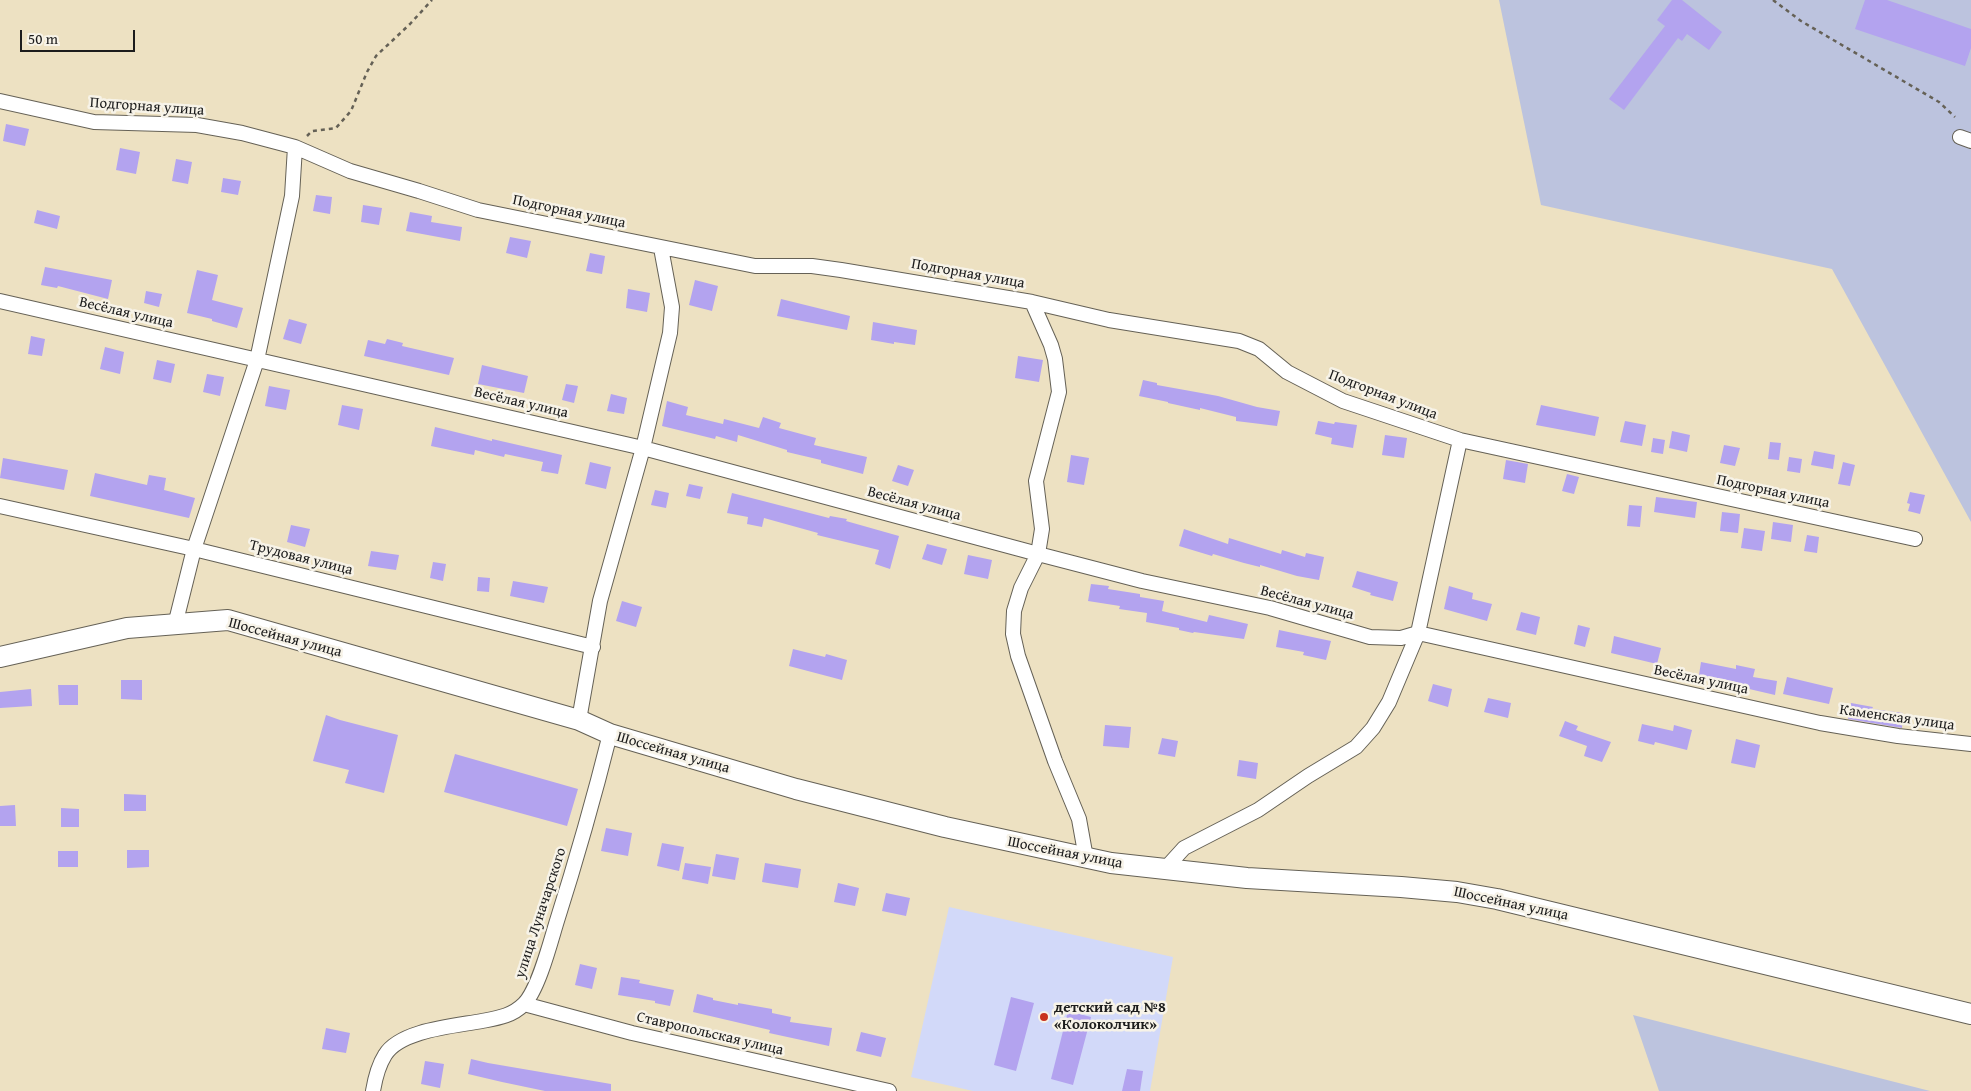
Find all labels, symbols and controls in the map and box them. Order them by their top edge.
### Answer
scale bar [22,20,138,52]
text: 50 m [28,28,58,49]
street label: Подгорная улица [89,94,205,120]
street label: Подгорная улица [511,191,627,233]
street label: Подгорная улица [910,255,1026,293]
street label: Весёлая улица [77,293,175,333]
street label: Подгорная улица [1326,366,1440,424]
street label: Весёлая улица [472,383,570,423]
street label: Подгорная улица [1715,471,1831,513]
street label: Весёлая улица [865,483,963,525]
street label: Трудовая улица [247,536,355,580]
street label: Весёлая улица [1258,582,1356,624]
street label: Шоссейная улица [226,614,344,662]
street label: Весёлая улица [1652,661,1750,699]
street label: Каменская улица [1838,701,1956,735]
street label: Шоссейная улица [614,728,732,778]
street label: Шоссейная улица [1006,833,1124,873]
street label: улица Луначарского [511,845,571,981]
street label: Шоссейная улица [1452,883,1570,925]
place label: детский сад №8 «Колоколчик» [1054,999,1166,1034]
street label: Ставропольская улица [635,1008,785,1060]
marker: детский сад №8 «Колоколчик» [1038,1011,1050,1023]

